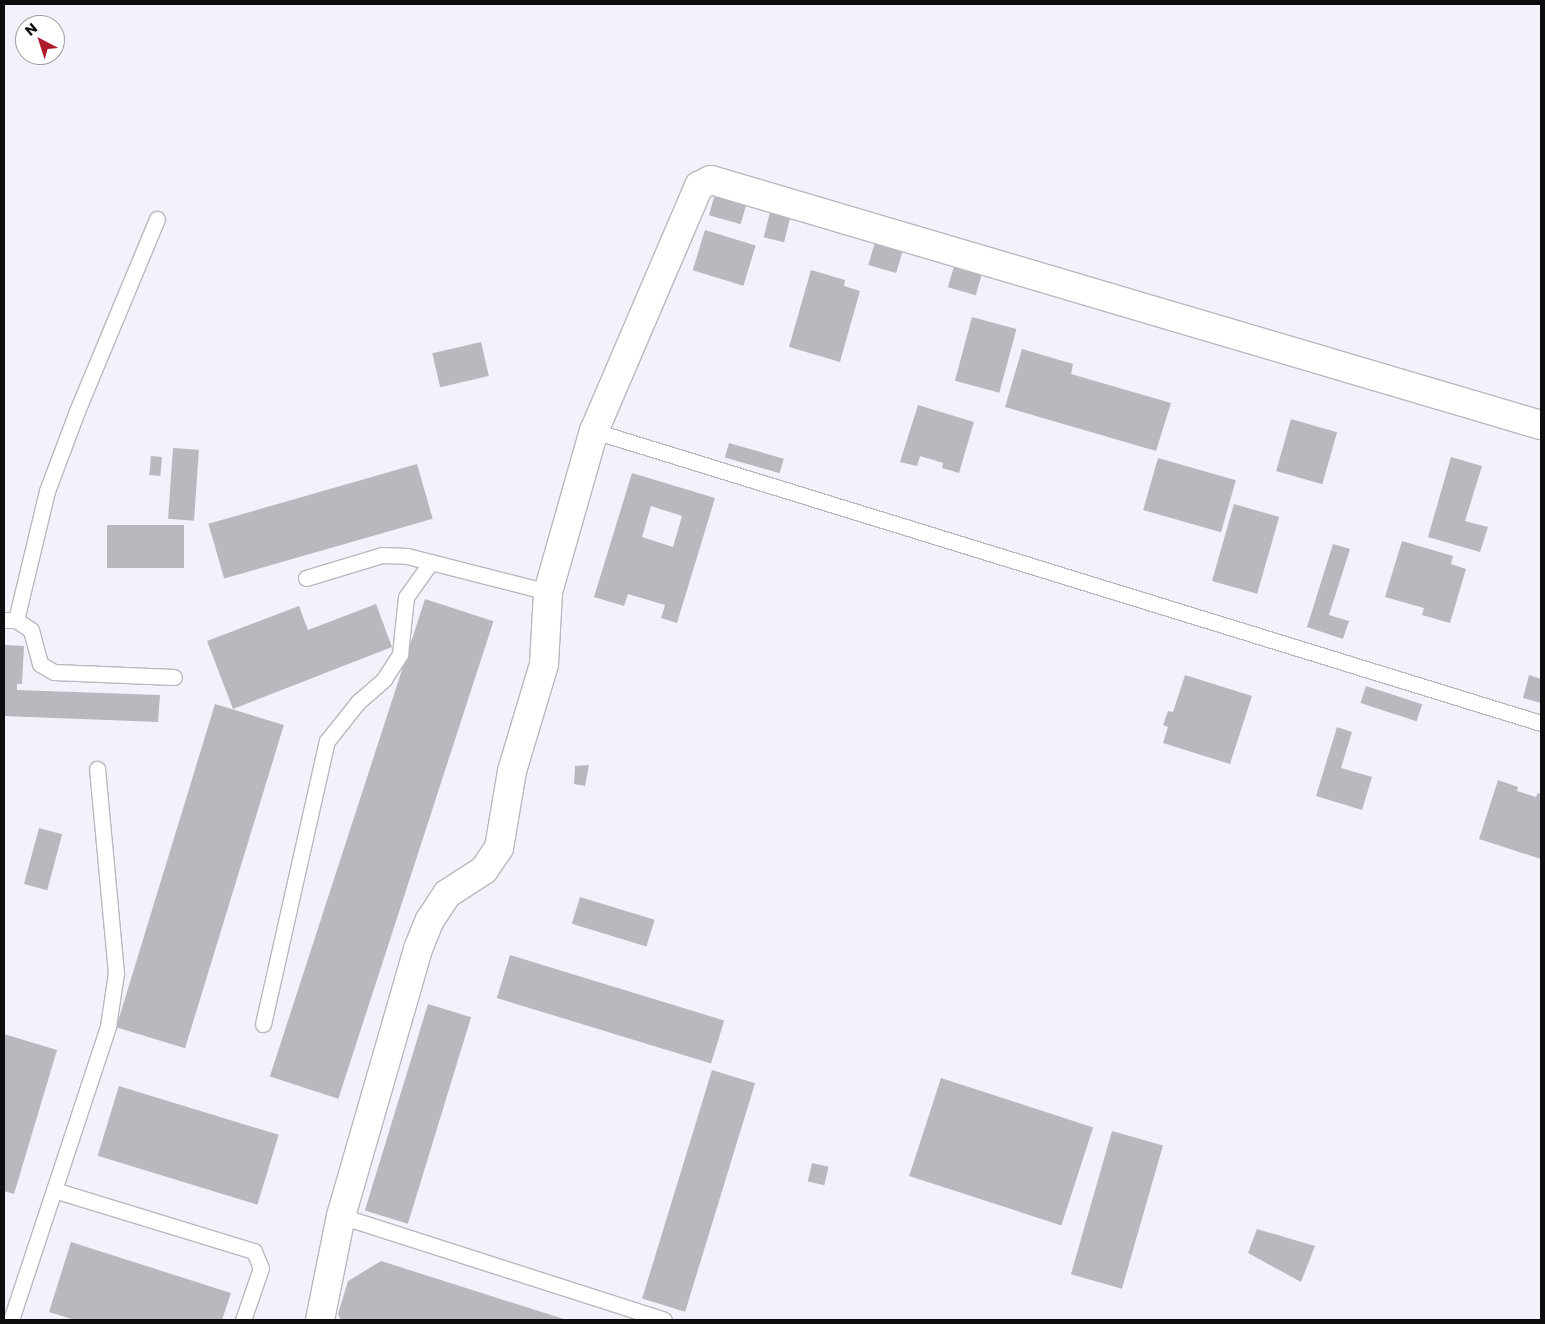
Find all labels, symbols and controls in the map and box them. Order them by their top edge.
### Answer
north arrow [15,15,65,65]
text: N [21,18,41,40]

